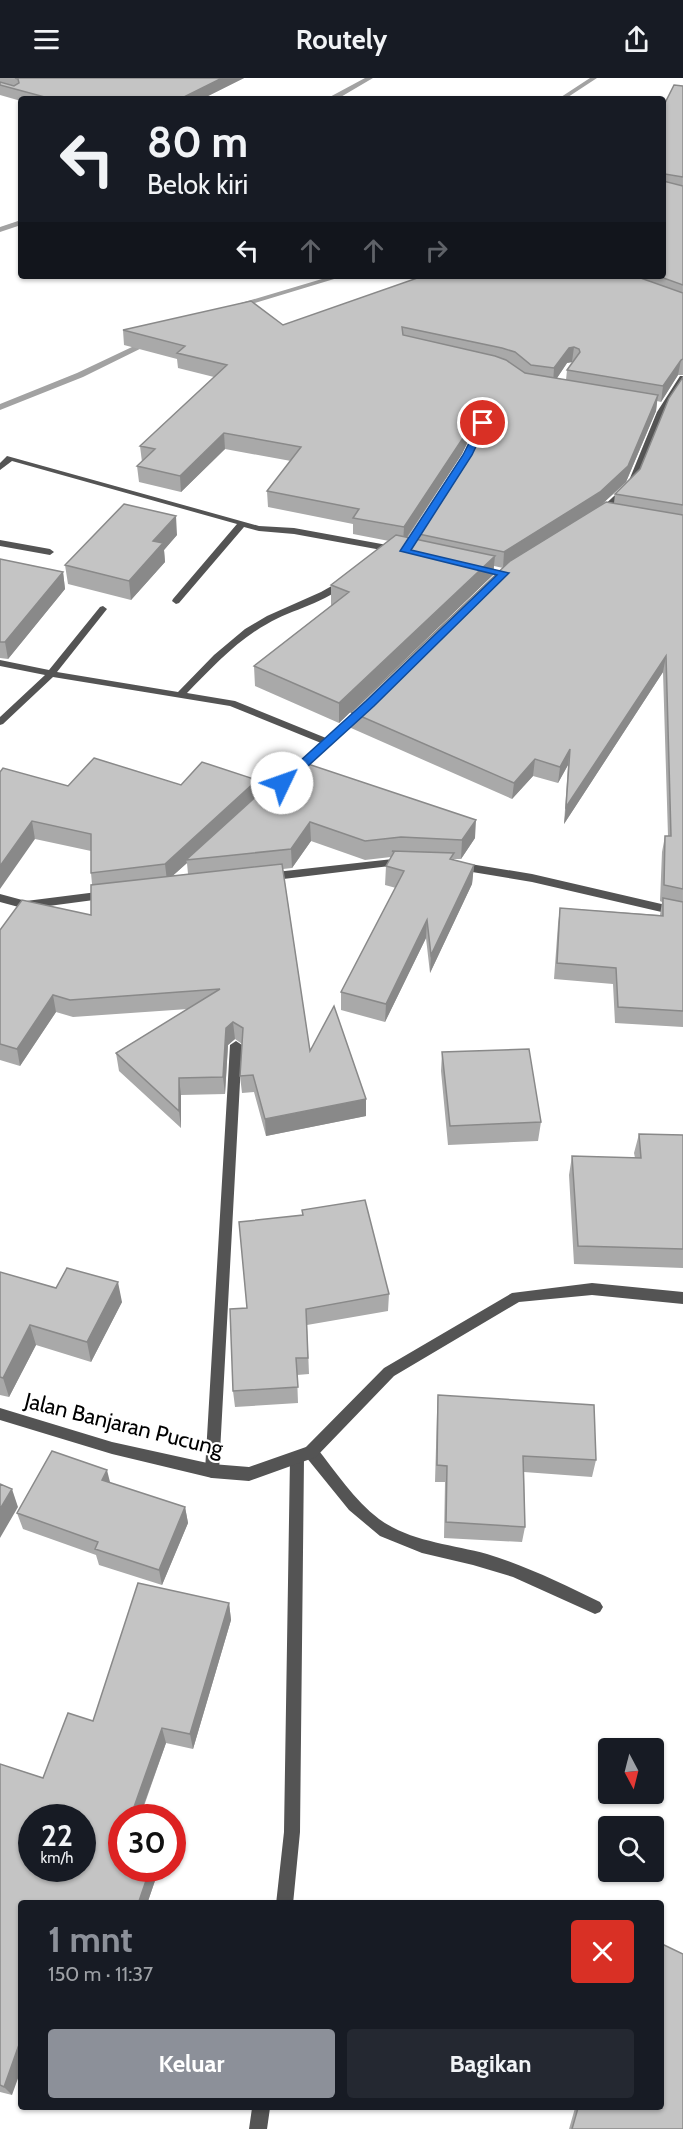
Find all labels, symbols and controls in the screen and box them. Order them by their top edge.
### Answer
icon: menu [30,23,63,56]
text: Routely [296,23,387,56]
icon: share [620,23,653,56]
text: 80 m [147,116,248,168]
icon: left [48,120,126,198]
text: Belok kiri [147,168,248,201]
icon: left [231,234,264,267]
icon: ahead [294,234,327,267]
icon: ahead [357,234,390,267]
icon: right [420,234,453,267]
pin [457,397,508,448]
icon: arrive [466,406,499,439]
position arrow [250,751,314,815]
street label: Jalan Banjaran Pucung [21,1387,227,1462]
north arrow [598,1738,664,1804]
map controls [598,1738,664,1882]
speed limit sign: 30 [108,1804,186,1882]
button: search [598,1816,664,1882]
text: 22 [41,1817,73,1854]
text: km/h [41,1849,73,1867]
text: 1 mnt [48,1917,133,1961]
button: close [571,1920,634,1983]
text: 150 m · 11:37 [48,1962,153,1986]
button: Keluar [48,2029,335,2098]
button: Bagikan [347,2029,634,2098]

